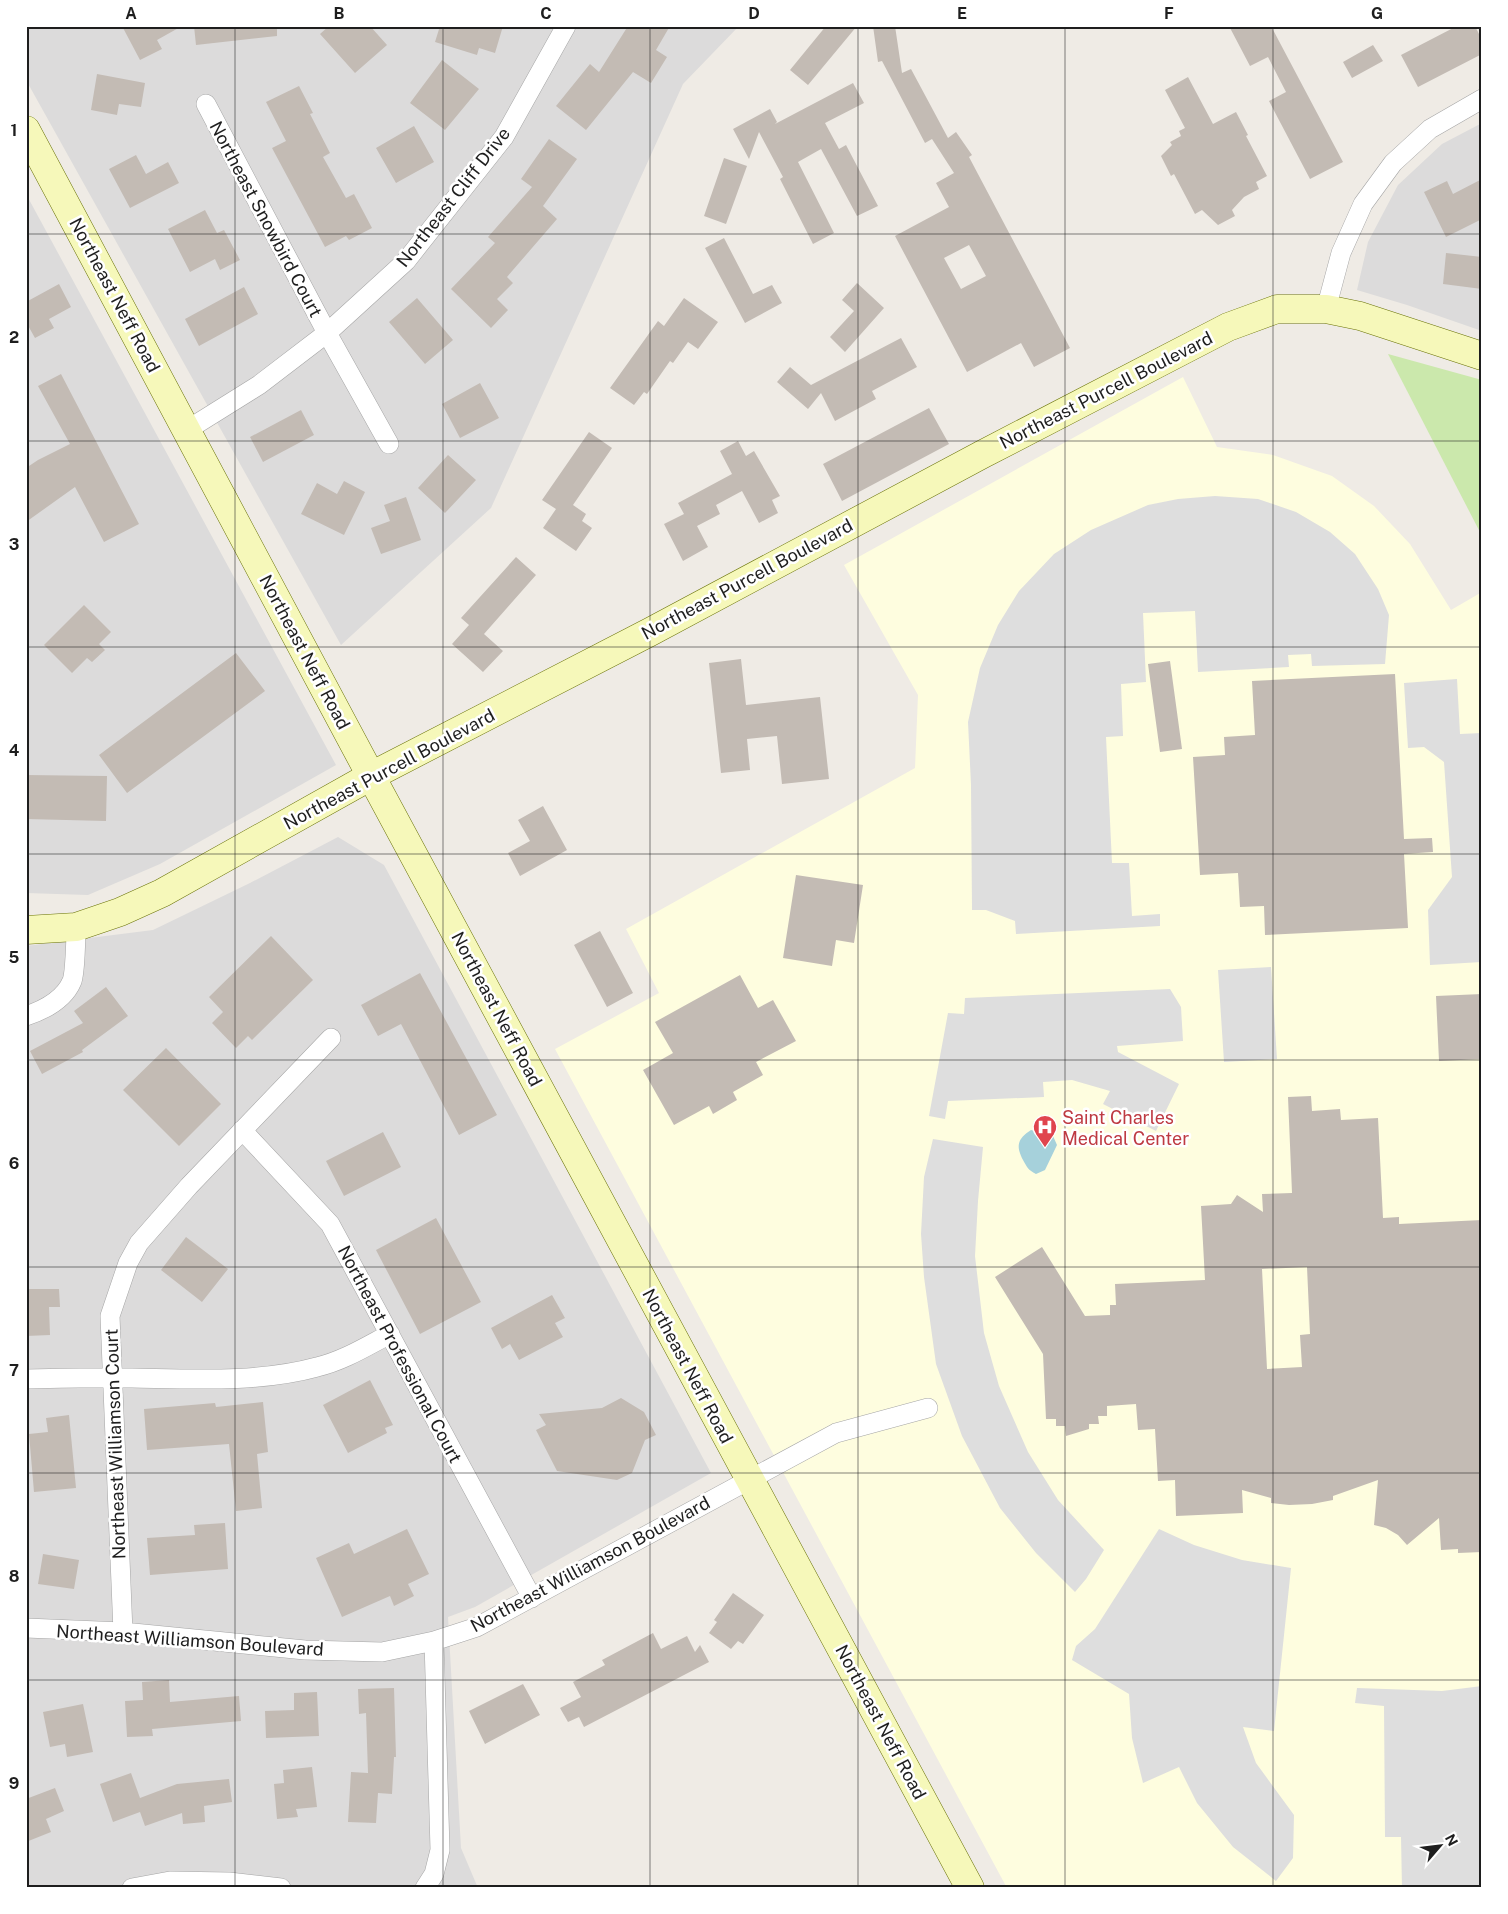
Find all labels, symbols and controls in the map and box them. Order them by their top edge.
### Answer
text: A [125,4,137,23]
text: B [334,4,345,23]
text: C [540,4,552,23]
text: D [748,4,760,23]
text: E [957,4,967,23]
text: F [1164,4,1174,23]
text: G [1371,4,1383,23]
street label: Northeast Snowbird Court [205,118,327,320]
text: 1 [11,121,17,140]
street label: Northeast Cliff Drive [392,123,514,271]
street label: Northeast Neff Road [65,214,165,376]
street label: Northeast Purcell Boulevard [996,327,1216,453]
text: 2 [9,328,19,347]
street label: Northeast Purcell Boulevard [638,514,856,644]
text: 3 [9,535,19,554]
street label: Northeast Neff Road [255,571,355,733]
street label: Northeast Purcell Boulevard [280,704,498,834]
text: 4 [9,741,20,760]
street label: Northeast Neff Road [447,928,547,1090]
text: 5 [9,948,20,967]
place label: Saint Charles Medical Center [1062,1107,1189,1149]
hospital icon: Saint Charles Medical Center [1032,1114,1058,1148]
text: 6 [9,1154,19,1173]
street label: Northeast Professional Court [334,1242,466,1466]
street label: Northeast Neff Road [638,1285,738,1447]
street label: Northeast Williamson Court [100,1328,130,1560]
text: 7 [9,1361,19,1380]
street label: Northeast Williamson Boulevard [467,1492,713,1636]
text: 8 [9,1567,20,1586]
street label: Northeast Williamson Boulevard [56,1620,324,1660]
street label: Northeast Neff Road [831,1641,931,1803]
text: 9 [9,1774,19,1793]
north arrow [1416,1822,1466,1872]
text: N [1442,1831,1461,1848]

